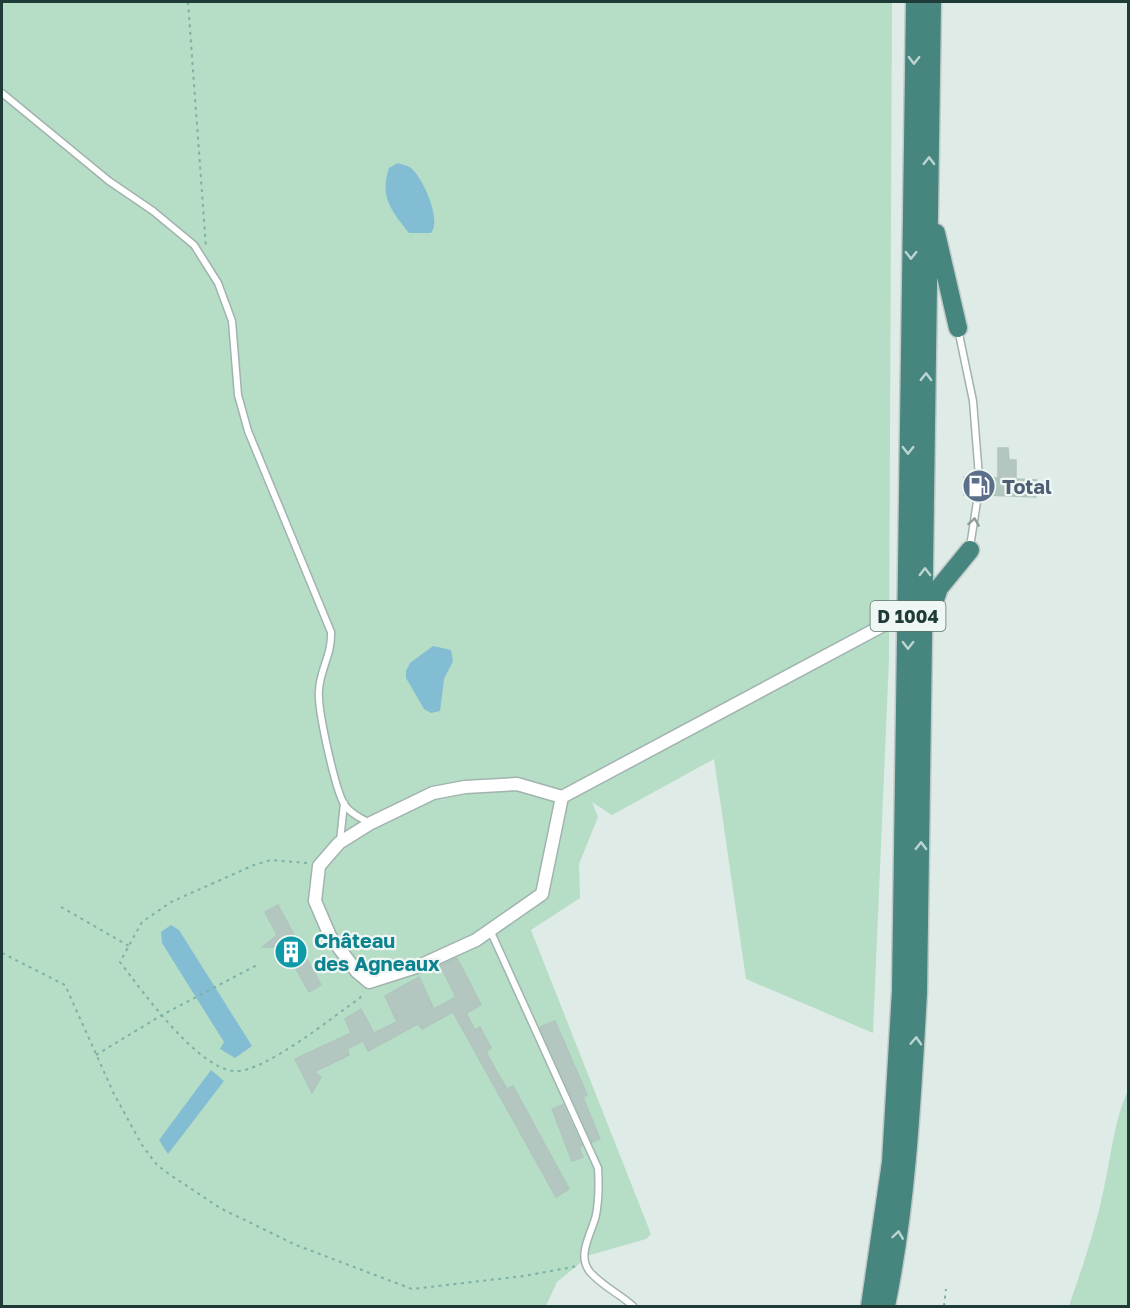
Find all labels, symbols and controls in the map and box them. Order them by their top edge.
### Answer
one-way arrow [908,55,920,64]
one-way arrow [923,157,936,166]
one-way arrow [905,250,917,259]
one-way arrow [920,373,933,382]
one-way arrow [902,445,914,454]
fuel station icon: Total [961,468,997,504]
place label: Total [1002,474,1052,498]
one-way arrow [967,518,980,528]
one-way arrow [919,568,931,577]
road number: D 1004 [870,601,946,631]
one-way arrow [901,640,914,649]
one-way arrow [915,842,927,851]
place label: Château des Agneaux [314,928,440,975]
building icon: Château des Agneaux [273,934,309,970]
one-way arrow [909,1037,922,1046]
one-way arrow [891,1231,903,1240]

